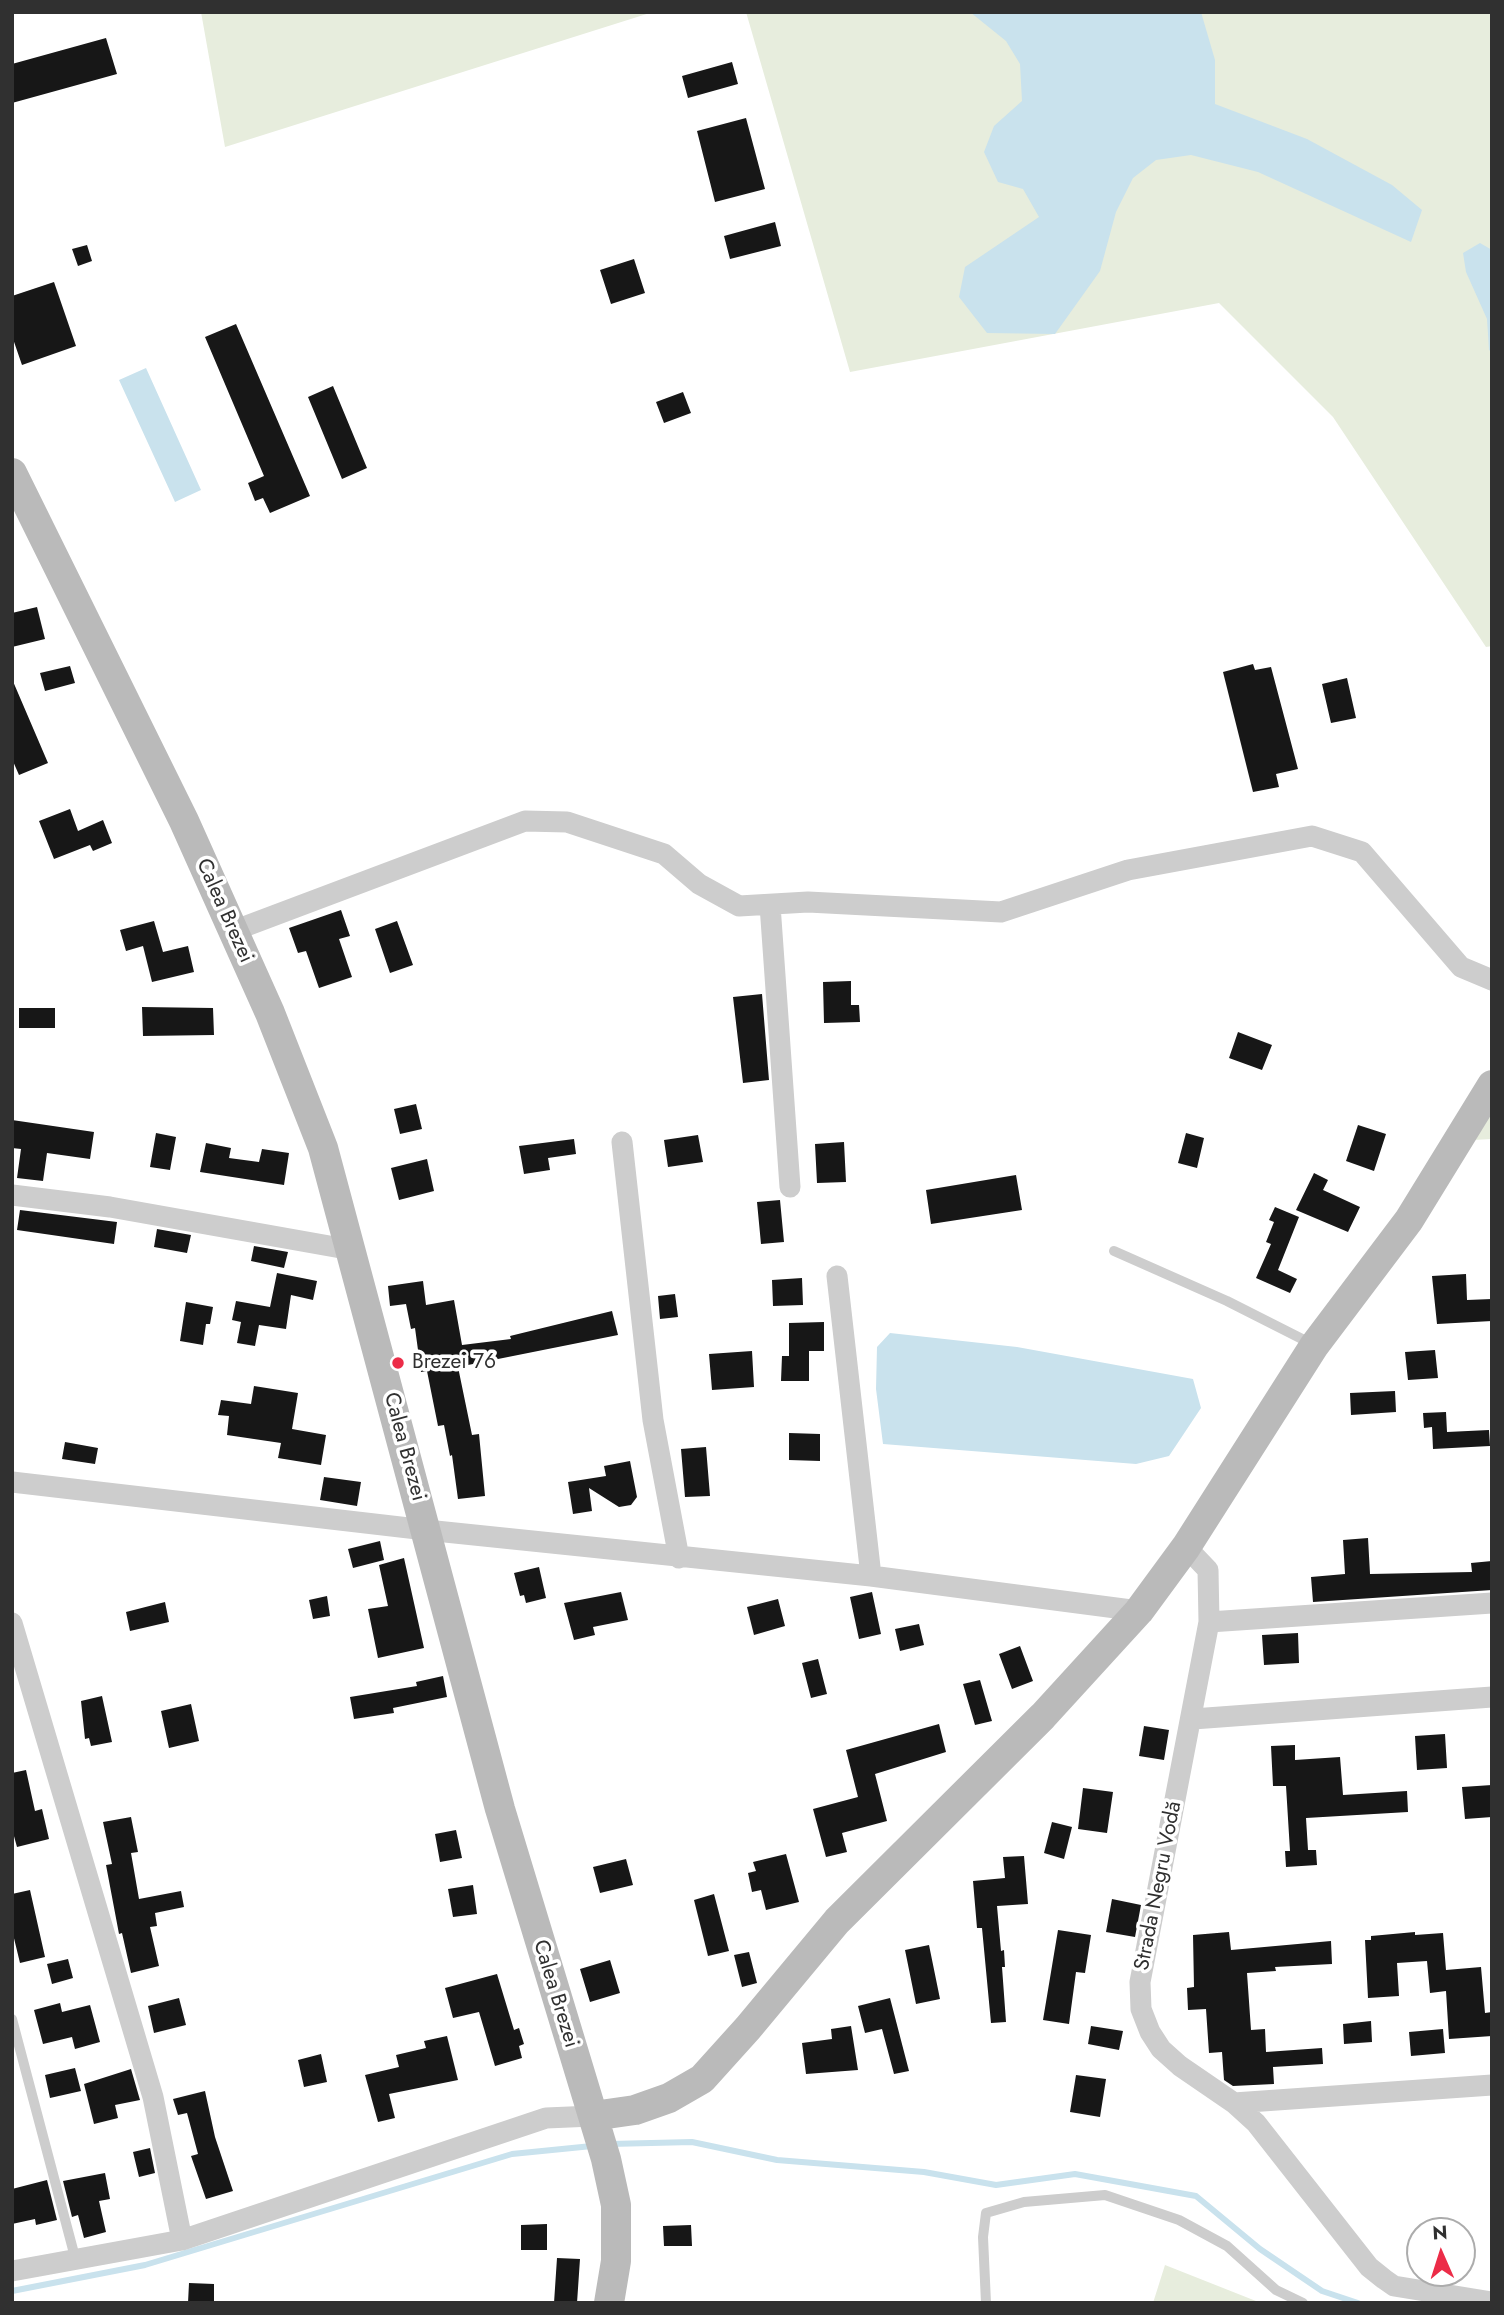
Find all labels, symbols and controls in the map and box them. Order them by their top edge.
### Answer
street label: Calea Brezei [190,855,258,967]
place label: Brezei 76 [412,1350,496,1376]
marker: Brezei 76 [390,1355,406,1371]
street label: Calea Brezei [377,1390,431,1504]
street label: Strada Negru Vodă [1130,1799,1188,1973]
street label: Calea Brezei [527,1937,583,2051]
north arrow [1406,2217,1476,2287]
text: N [1432,2219,1448,2246]

